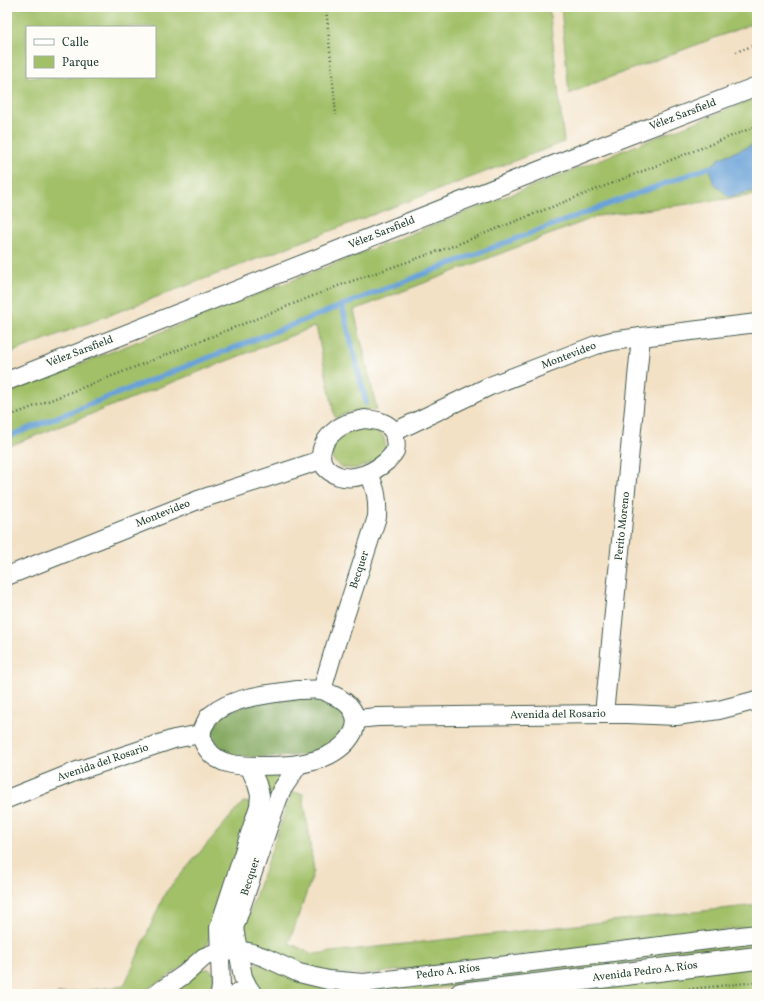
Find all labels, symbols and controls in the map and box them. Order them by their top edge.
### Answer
legend [26,26,156,78]
text: Calle [62,35,89,51]
text: Parque [62,55,99,71]
street label: Vélez Sarsfield [647,95,719,135]
street label: Vélez Sarsfield [347,213,417,253]
street label: Vélez Sarsfield [44,332,116,372]
street label: Montevideo [539,339,599,373]
street label: Perito Moreno [612,491,634,561]
street label: Montevideo [133,496,193,532]
street label: Becquer [347,549,373,591]
street label: Avenida del Rosario [510,707,606,723]
street label: Avenida del Rosario [55,740,151,786]
street label: Becquer [238,856,264,898]
street label: Avenida Pedro A. Ríos [592,958,699,986]
street label: Pedro A. Ríos [415,961,481,983]

